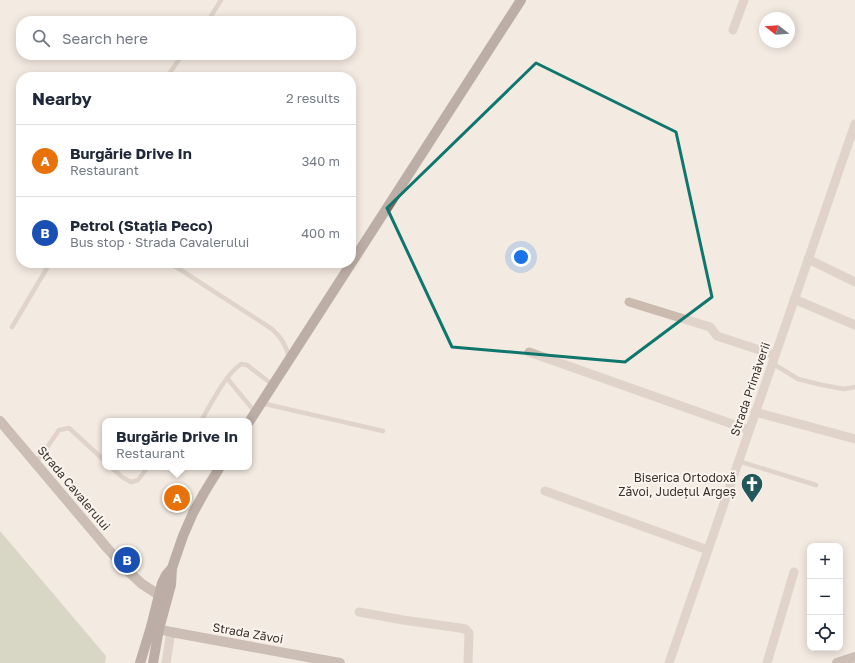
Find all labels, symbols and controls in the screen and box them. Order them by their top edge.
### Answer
north arrow [759,12,795,48]
search box [16,16,356,60]
icon: search [30,27,52,49]
text: Search here [62,29,148,47]
text: Nearby [32,88,92,109]
text: 2 results [286,90,340,106]
text: Burgărie Drive In [70,144,192,162]
text: A [40,153,50,169]
text: 340 m [302,153,340,169]
text: Restaurant [70,162,139,178]
text: Petrol (Stația Peco) [70,216,213,234]
text: B [40,225,50,241]
text: 400 m [301,225,340,241]
text: Bus stop · Strada Cavalerului [70,234,249,250]
your location [511,247,531,267]
street label: Strada Primăverii [727,340,773,438]
popup [102,418,252,470]
text: Burgărie Drive In [116,427,238,445]
street label: Strada Cavalerului [34,443,114,533]
text: Restaurant [116,445,185,461]
place label: Biserica Ortodoxă Zăvoi, Județul Argeș [618,470,736,499]
church icon: Biserica Ortodoxă Zăvoi, Județul Argeș [739,471,765,504]
pin: A [164,483,190,513]
map controls [807,543,843,651]
button: + [807,543,843,579]
pin: B [114,545,140,575]
button: − [807,579,843,615]
button: locate [807,615,843,651]
street label: Strada Zăvoi [212,619,284,647]

